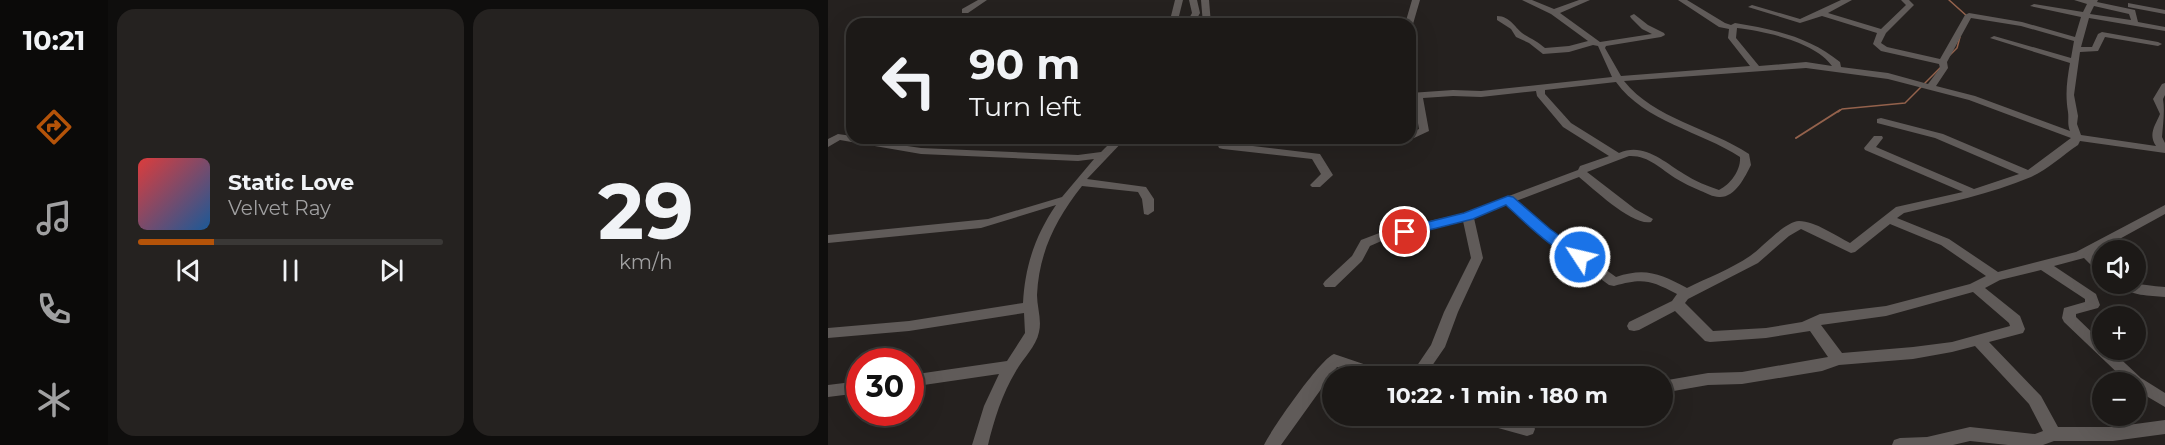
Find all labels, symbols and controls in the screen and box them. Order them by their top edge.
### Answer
text: 10:21 [23,24,85,57]
text: 90 m [969,38,1080,90]
icon: left [870,42,948,120]
text: Turn left [969,90,1082,123]
icon: directions [33,106,75,148]
text: 29 [598,163,694,259]
text: Static Love [228,169,354,196]
text: Velvet Ray [228,196,331,220]
icon: music [33,197,75,239]
pin [1379,206,1430,257]
icon: arrive [1388,215,1421,248]
position arrow [1548,225,1612,289]
map controls [2092,240,2146,426]
button: sound [2092,240,2146,294]
text: km/h [619,250,672,274]
icon: previous [172,254,205,287]
icon: pause [274,254,307,287]
icon: next [375,254,408,287]
icon: phone [33,288,75,330]
button: + [2092,306,2146,360]
speed limit sign: 30 [846,348,924,426]
button: − [2092,372,2146,426]
icon: climate [33,379,75,421]
text: 10:22 · 1 min · 180 m [1387,382,1608,409]

